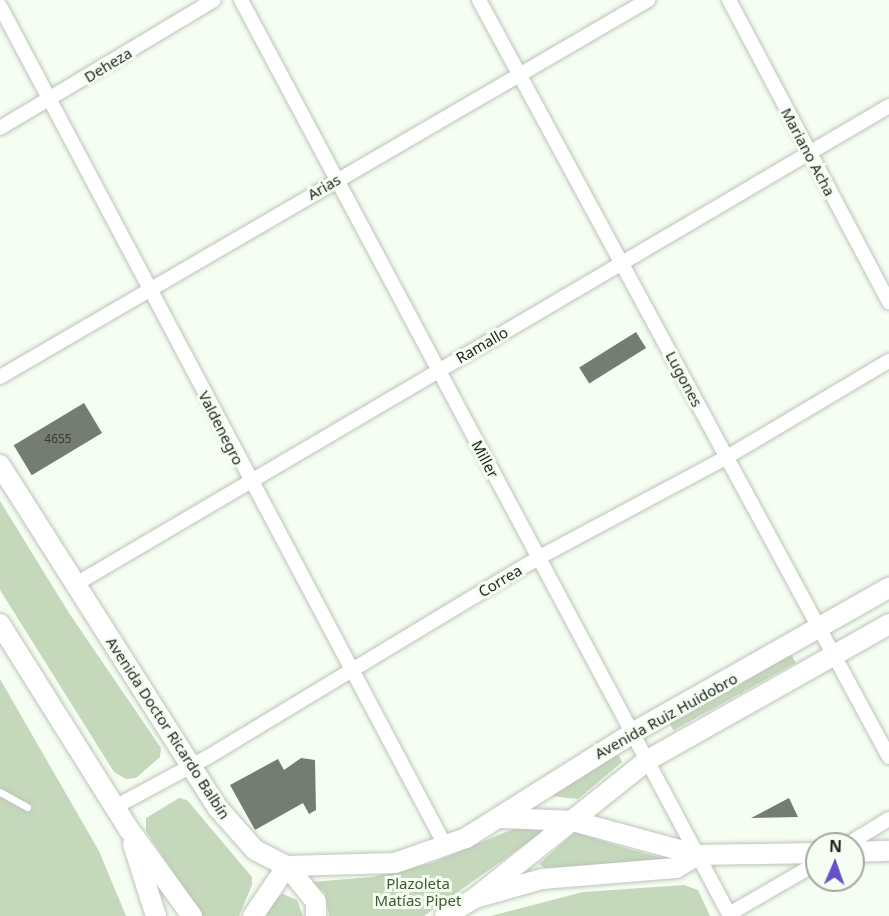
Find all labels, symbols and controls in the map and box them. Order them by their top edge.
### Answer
street label: Deheza [81,44,135,86]
street label: Mariano Acha [777,105,839,199]
street label: Arias [304,170,344,204]
street label: Ramallo [453,323,511,367]
street label: Lugones [662,348,706,410]
street label: Valdenegro [195,388,247,468]
house number: 4655 [44,432,72,446]
street label: Miller [468,437,502,481]
street label: Correa [475,561,525,601]
street label: Avenida Doctor Ricardo Balbín [102,634,234,822]
street label: Avenida Ruiz Huidobro [591,669,741,763]
north arrow [805,832,865,892]
text: N [829,835,842,857]
park label: Plazoleta Matías Pipet [375,874,461,909]

